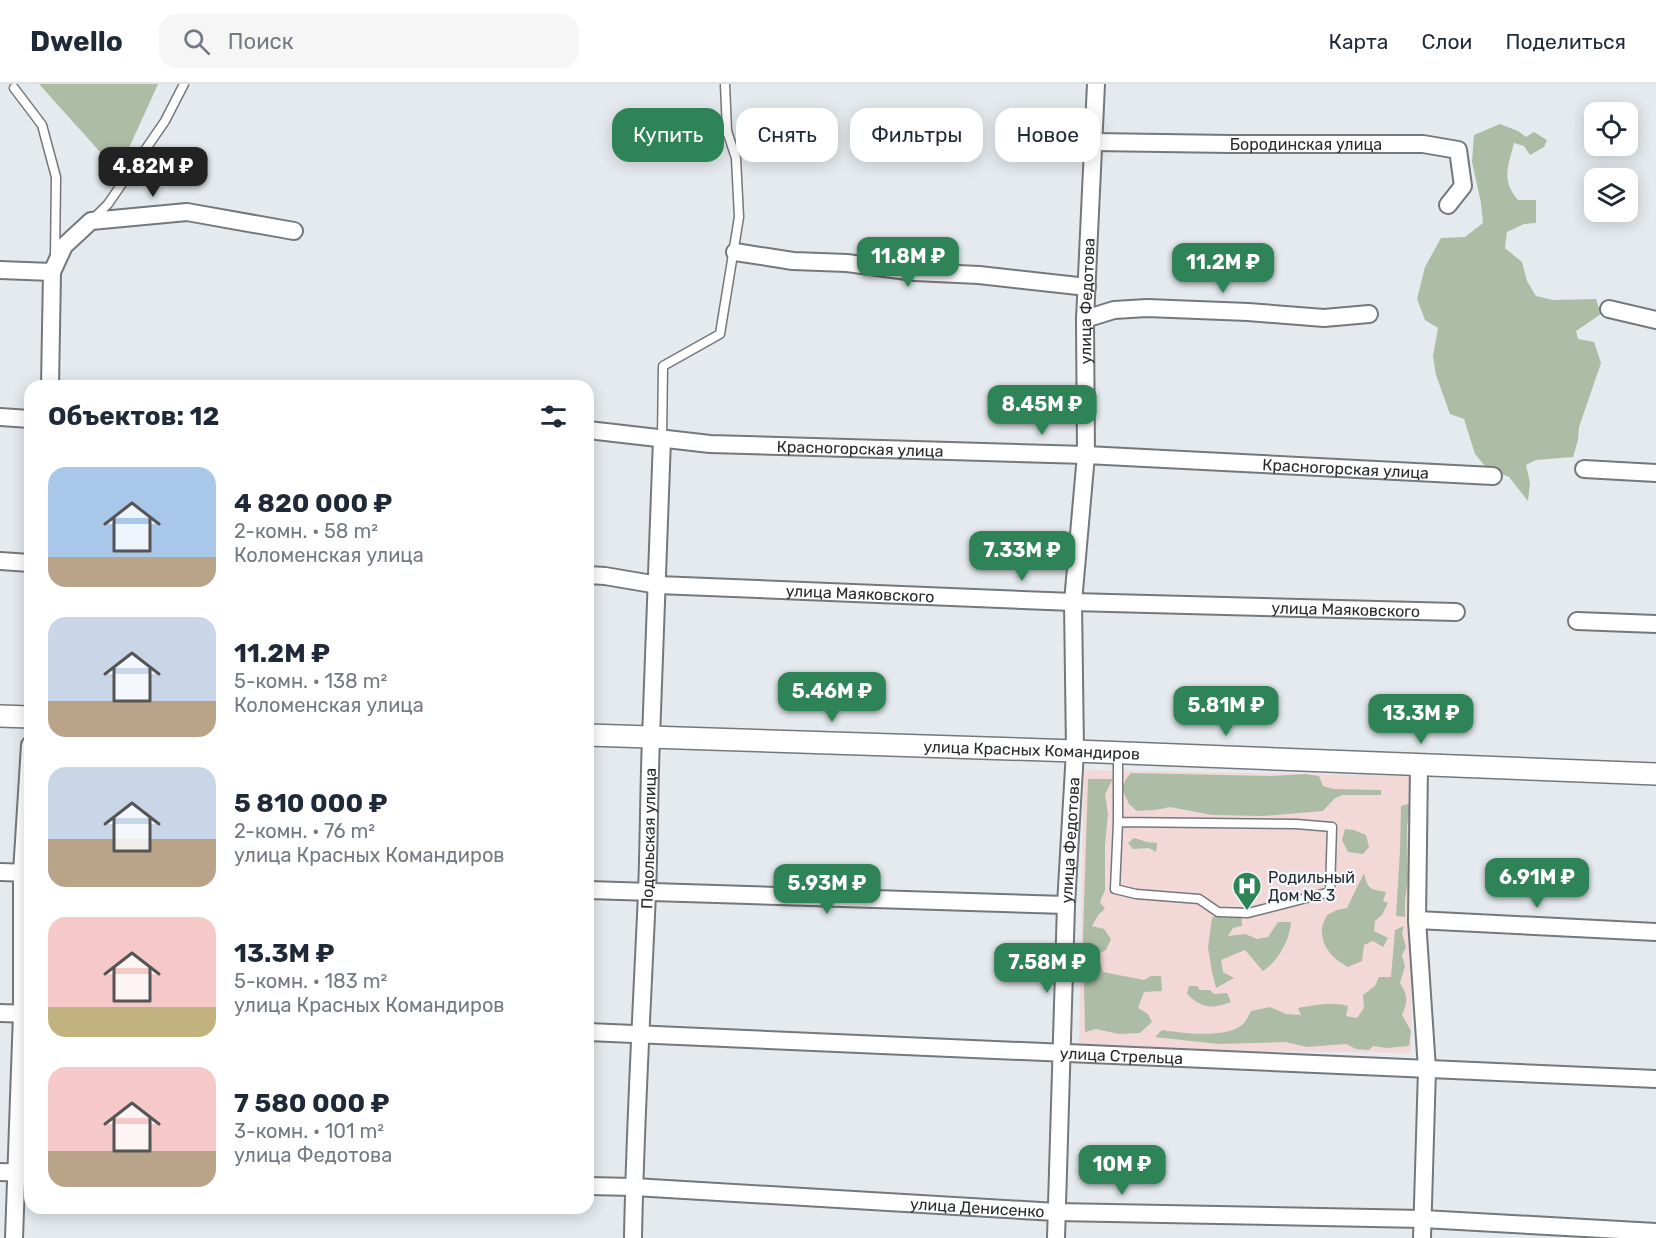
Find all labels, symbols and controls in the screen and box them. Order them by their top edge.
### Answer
search box [159,14,579,68]
text: Dwello [30,25,123,58]
icon: search [180,25,213,58]
text: Поиск [228,28,294,55]
text: Карта [1328,29,1388,54]
text: Слои [1421,29,1472,54]
text: Поделиться [1505,29,1626,54]
map controls [1584,102,1638,222]
button: locate [1584,102,1638,156]
chip: Купить [612,108,724,162]
chip: Снять [736,108,838,162]
chip: Фильтры [850,108,983,162]
chip: Новое [995,108,1100,162]
street label: Бородинская улица [1230,135,1382,154]
pin: 4.82M ₽ [98,147,208,198]
text: 4.82M ₽ [113,154,193,178]
button: layers [1584,168,1638,222]
pin: 11.8M ₽ [853,237,963,288]
street label: улица Федотова [1075,237,1098,364]
pin: 11.2M ₽ [1168,243,1278,294]
text: 11.8M ₽ [871,244,945,268]
text: 11.2M ₽ [1186,250,1260,274]
pin: 8.45M ₽ [987,385,1097,436]
text: 8.45M ₽ [1002,392,1082,416]
icon: filters [537,400,570,433]
text: Объектов: 12 [48,401,219,432]
street label: Красногорская улица [776,436,944,460]
street label: Красногорская улица [1262,455,1429,482]
text: 4 820 000 ₽ [234,488,392,519]
icon: home [96,491,168,563]
text: 2-комн. · 58 m² [234,519,378,543]
pin: 7.33M ₽ [967,531,1077,582]
text: 7.33M ₽ [983,538,1061,562]
text: Коломенская улица [234,543,424,567]
street label: улица Маяковского [785,581,935,606]
street label: улица Маяковского [1271,598,1420,621]
text: 11.2M ₽ [234,638,330,669]
icon: home [96,641,168,713]
text: 5-комн. · 138 m² [234,669,387,693]
pin: 5.46M ₽ [777,672,887,723]
text: 5.46M ₽ [792,679,872,703]
pin: 5.81M ₽ [1171,686,1281,737]
text: Коломенская улица [234,693,424,717]
text: 5.81M ₽ [1187,693,1265,717]
pin: 13.3M ₽ [1366,694,1476,745]
text: 13.3M ₽ [1382,701,1460,725]
street label: улица Красных Командиров [923,737,1140,763]
street label: Подольская улица [637,767,660,909]
street label: улица Федотова [1057,776,1083,904]
text: 5 810 000 ₽ [234,788,387,819]
icon: home [96,791,168,863]
text: 2-комн. · 76 m² [234,819,375,843]
text: улица Красных Командиров [234,843,505,867]
pin: 6.91M ₽ [1482,858,1592,909]
pin: 5.93M ₽ [772,864,882,915]
text: 6.91M ₽ [1499,865,1575,889]
place label: Родильный Дом № 3 [1268,868,1355,905]
hospital icon: Родильный Дом № 3 [1231,870,1263,912]
text: 5.93M ₽ [788,871,866,895]
text: 13.3M ₽ [234,938,334,969]
icon: home [96,941,168,1013]
pin: 7.58M ₽ [992,943,1102,994]
text: 7.58M ₽ [1008,950,1086,974]
text: 5-комн. · 183 m² [234,969,387,993]
text: улица Красных Командиров [234,993,505,1017]
street label: улица Стрельца [1059,1043,1183,1068]
text: 7 580 000 ₽ [234,1088,389,1119]
icon: home [96,1091,168,1163]
text: 3-комн. · 101 m² [234,1119,384,1143]
text: улица Федотова [234,1143,392,1167]
pin: 10M ₽ [1080,1145,1164,1196]
text: 10M ₽ [1093,1152,1151,1176]
street label: улица Денисенко [910,1194,1045,1221]

